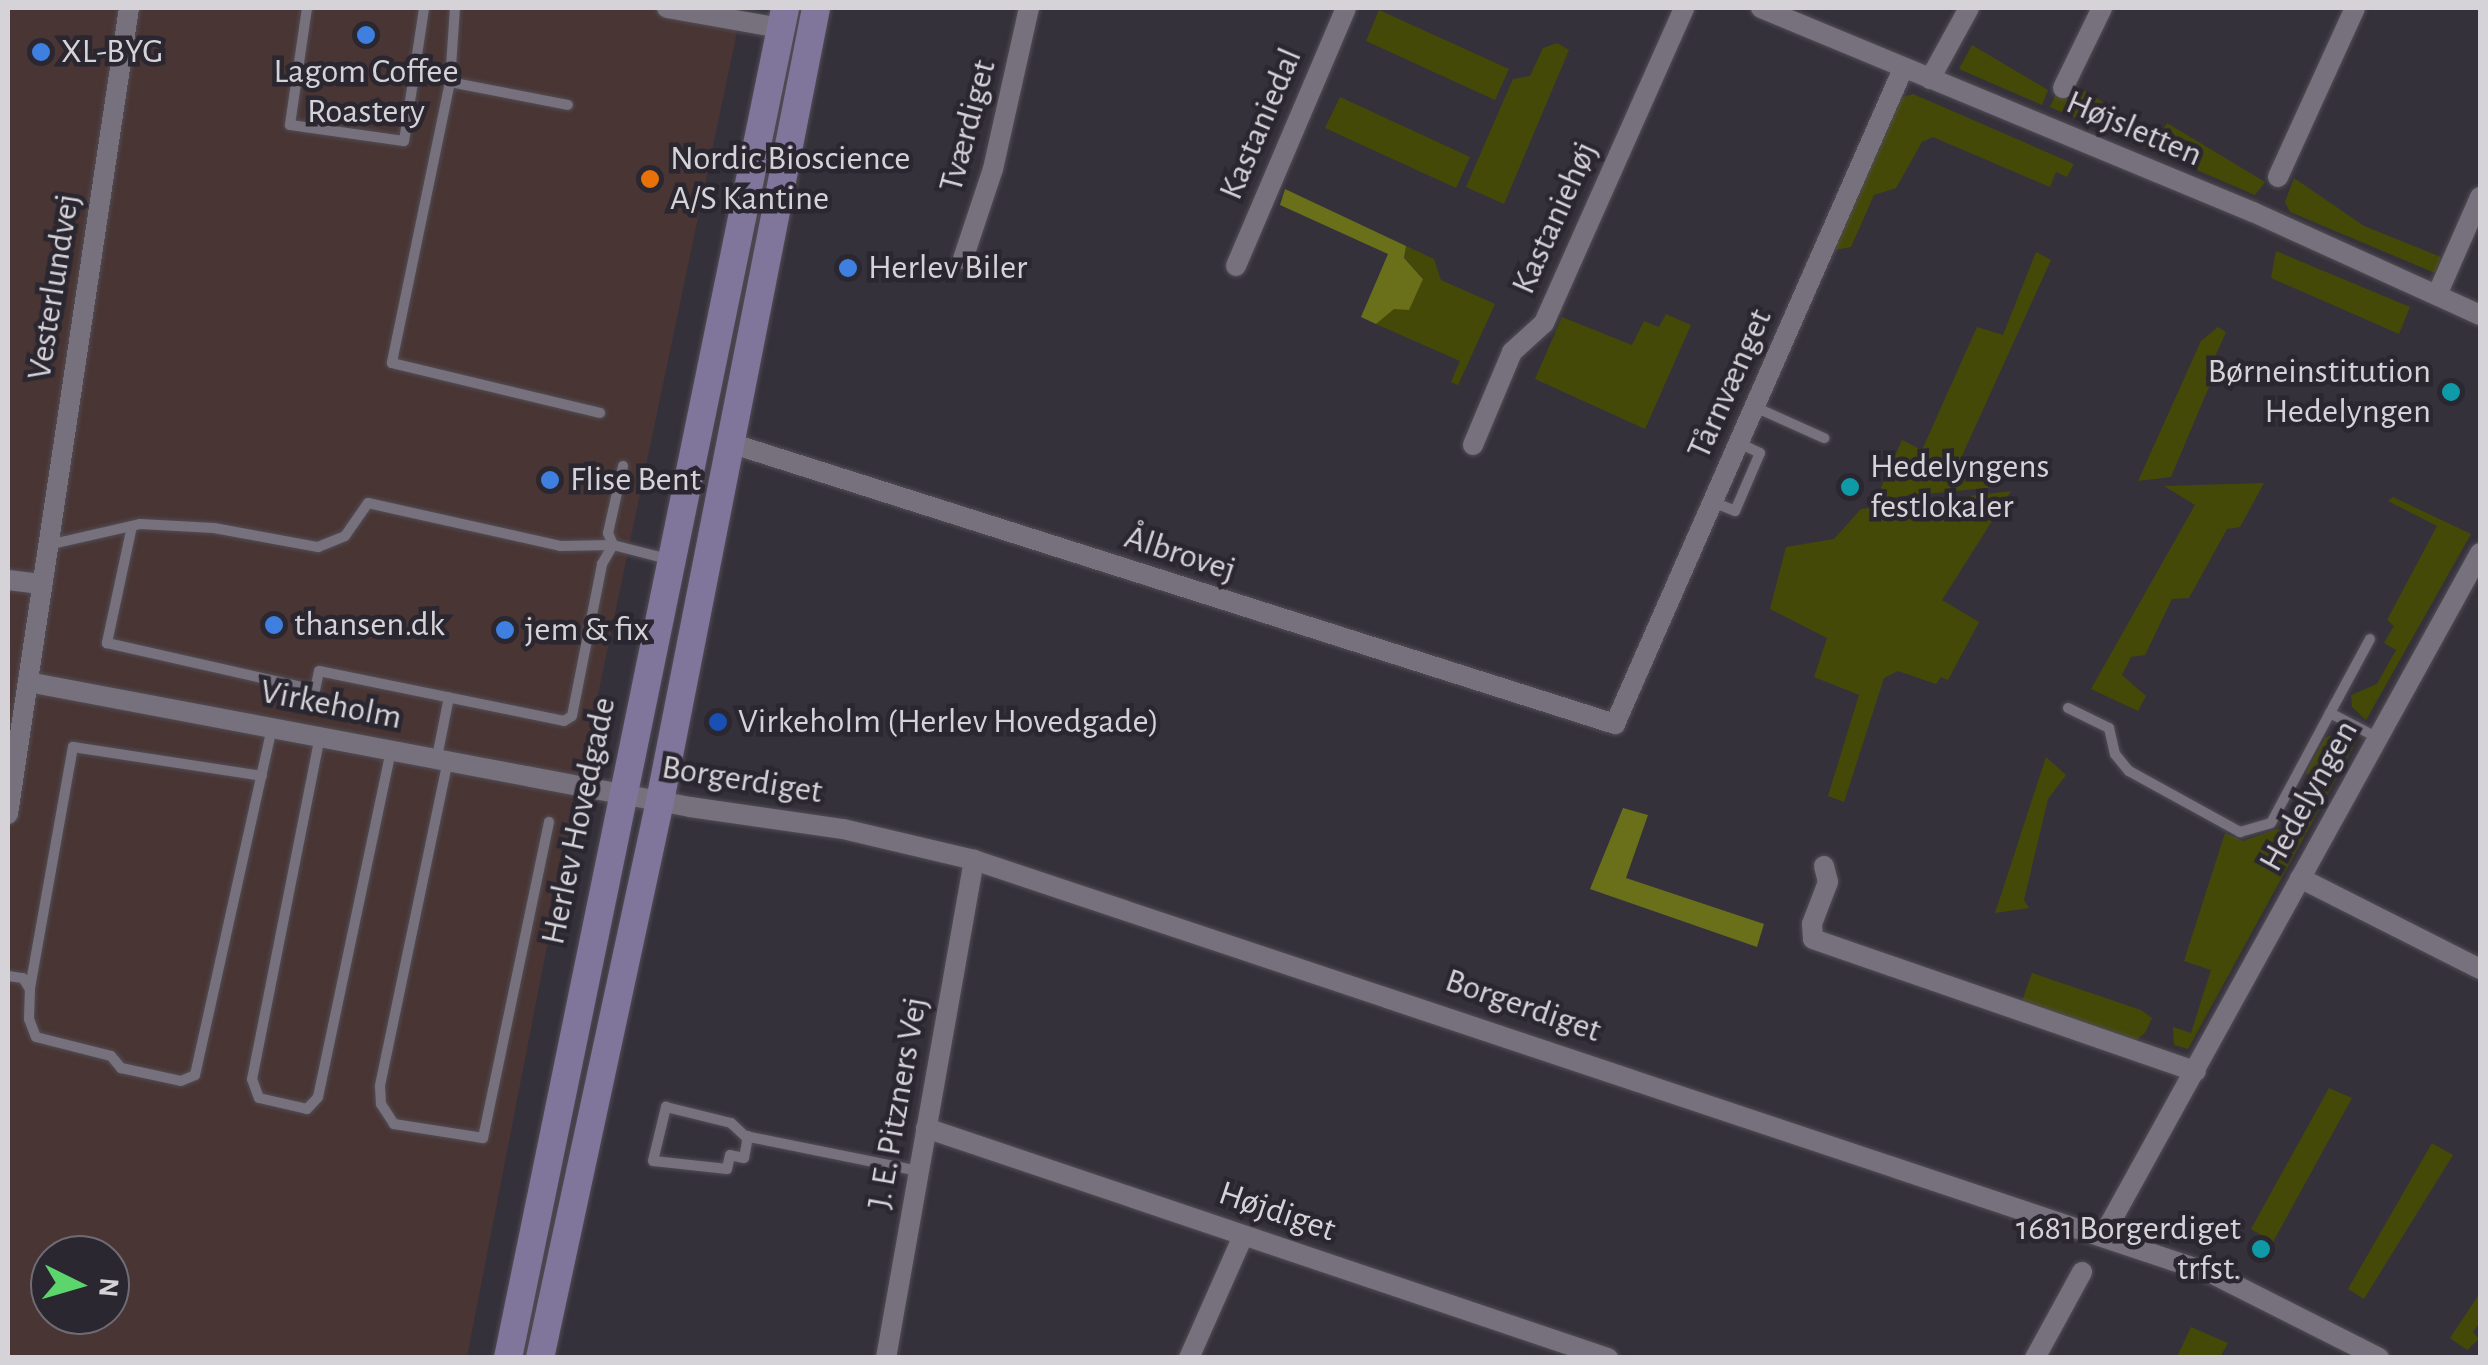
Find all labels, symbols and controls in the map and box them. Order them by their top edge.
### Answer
marker: Lagom Coffee Roastery [355,24,377,46]
place label: XL-BYG [61,31,163,73]
marker: XL-BYG [30,41,52,63]
street label: Kastaniedal [1210,42,1312,206]
place label: Lagom Coffee Roastery [273,51,459,133]
street label: Tværdiget [930,55,1006,197]
street label: Højsletten [2060,82,2208,176]
street label: Kastaniehøj [1503,135,1607,301]
place label: Nordic Bioscience A/S Kantine [670,138,910,220]
marker: Nordic Bioscience A/S Kantine [639,168,661,190]
street label: Vesterlundvej [19,191,89,383]
place label: Herlev Biler [868,247,1027,289]
marker: Herlev Biler [837,257,859,279]
street label: Tårnvænget [1678,302,1782,466]
place label: Børneinstitution Hedelyngen [2208,351,2431,433]
marker: Børneinstitution Hedelyngen [2440,381,2462,403]
place label: Hedelyngens festlokaler [1870,446,2049,528]
place label: Flise Bent [570,459,701,501]
marker: Flise Bent [539,469,561,491]
marker: Hedelyngens festlokaler [1839,476,1861,498]
street label: Ålbrovej [1119,516,1241,592]
place label: thansen.dk [294,604,445,646]
place label: jem & fix [525,609,649,651]
marker: thansen.dk [263,614,285,636]
marker: jem & fix [494,619,516,641]
street label: Virkeholm [257,671,405,739]
street label: Herlev Hovedgade [532,694,626,948]
place label: Virkeholm (Herlev Hovedgade) [738,701,1159,743]
marker: Virkeholm (Herlev Hovedgade) [707,711,729,733]
street label: Hedelyngen [2250,713,2368,879]
street label: Borgerdiget [659,747,825,813]
street label: Borgerdiget [1440,960,1606,1052]
street label: J. E. Pitzners Vej [859,994,937,1212]
street label: Højdiget [1213,1173,1341,1251]
place label: 1681 Borgerdiget trfst. [2016,1208,2241,1290]
north arrow [30,1235,130,1335]
marker: 1681 Borgerdiget trfst. [2250,1238,2272,1260]
text: N [93,1277,123,1298]

